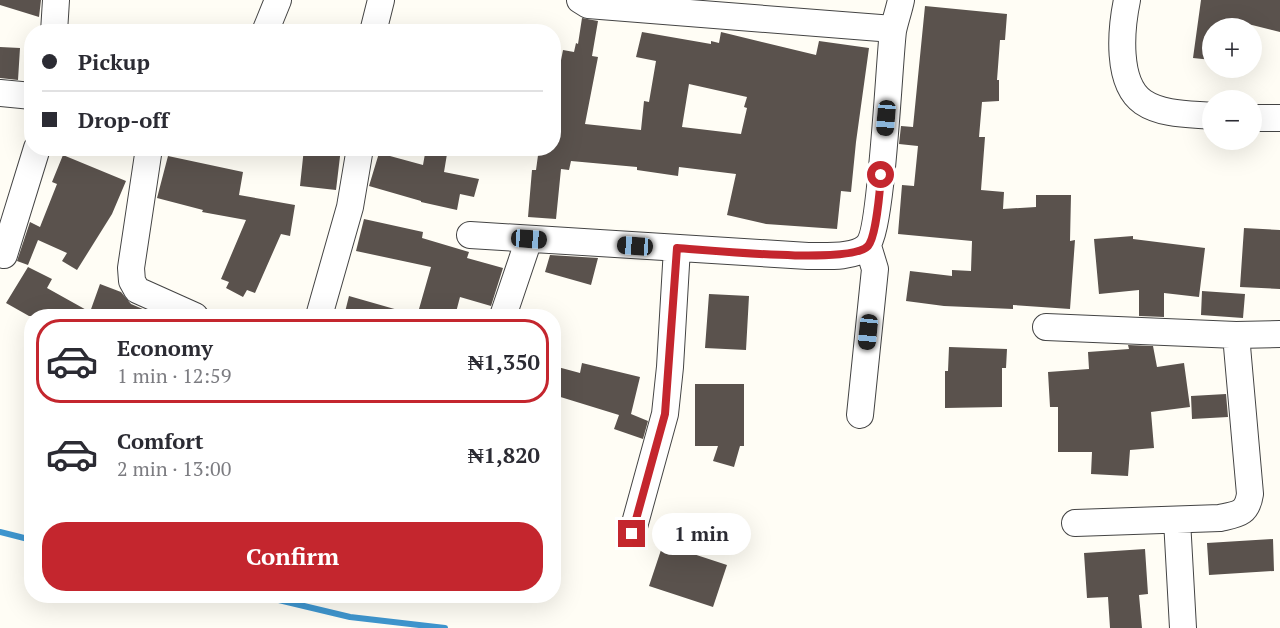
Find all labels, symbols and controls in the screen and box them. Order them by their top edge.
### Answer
map controls [1202,18,1262,150]
button: + [1202,18,1262,78]
text: Pickup [78,47,150,76]
button: − [1202,90,1262,150]
car [875,99,897,137]
text: Drop-off [78,105,169,134]
route start [867,161,894,188]
car [510,229,548,249]
car [616,236,654,256]
car [857,313,879,351]
text: Economy [117,333,213,362]
icon: car [45,334,99,388]
text: ₦1,350 [468,347,540,376]
text: 1 min · 12:59 [117,362,231,389]
text: Comfort [117,426,203,455]
icon: car [45,427,99,481]
text: ₦1,820 [468,440,540,469]
text: 2 min · 13:00 [117,455,231,482]
callout: 1 min [653,513,752,555]
route end [618,520,645,547]
text: 1 min [674,520,729,547]
button: Confirm [42,522,543,591]

